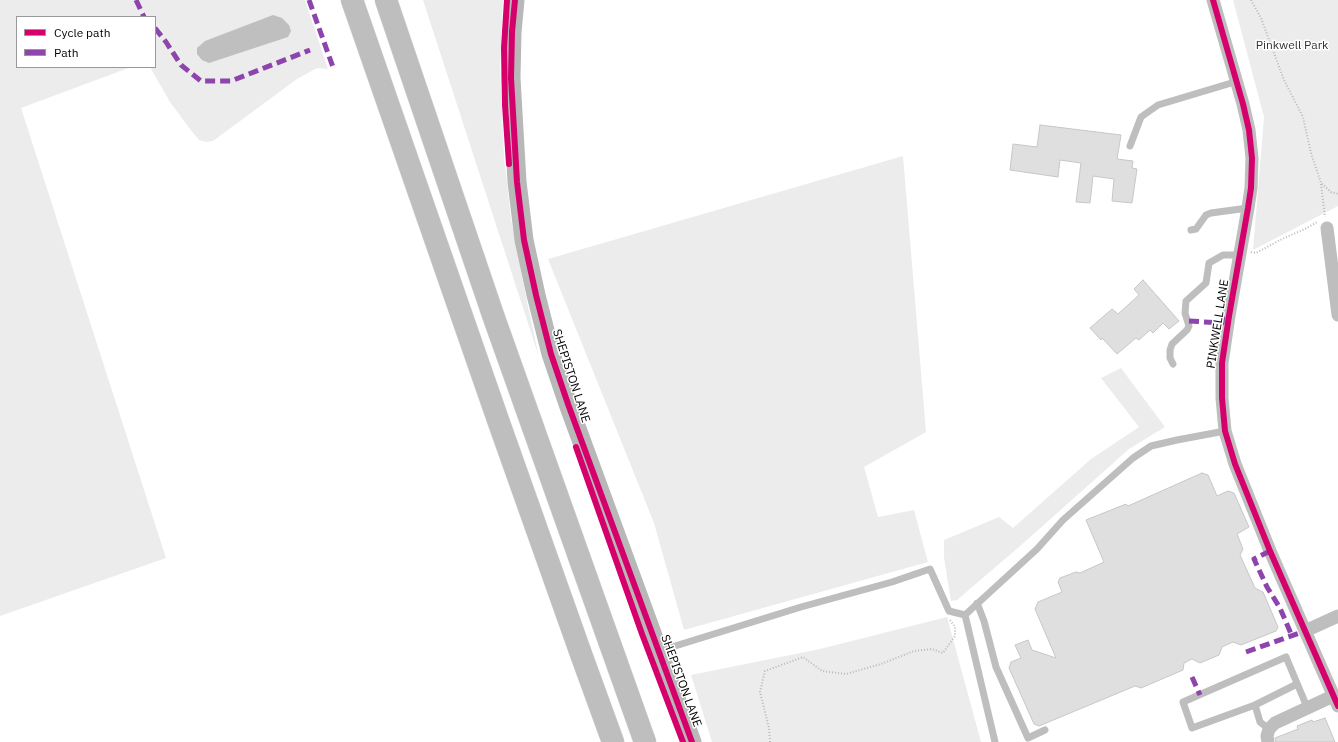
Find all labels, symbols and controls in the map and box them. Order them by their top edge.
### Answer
legend [16,16,156,68]
text: Cycle path [54,25,111,40]
park label: Pinkwell Park [1256,39,1328,53]
text: Path [54,45,79,60]
street label: PINKWELL LANE [1204,278,1232,370]
street label: SHEPISTON LANE [549,328,593,424]
street label: SHEPISTON LANE [658,633,704,729]

